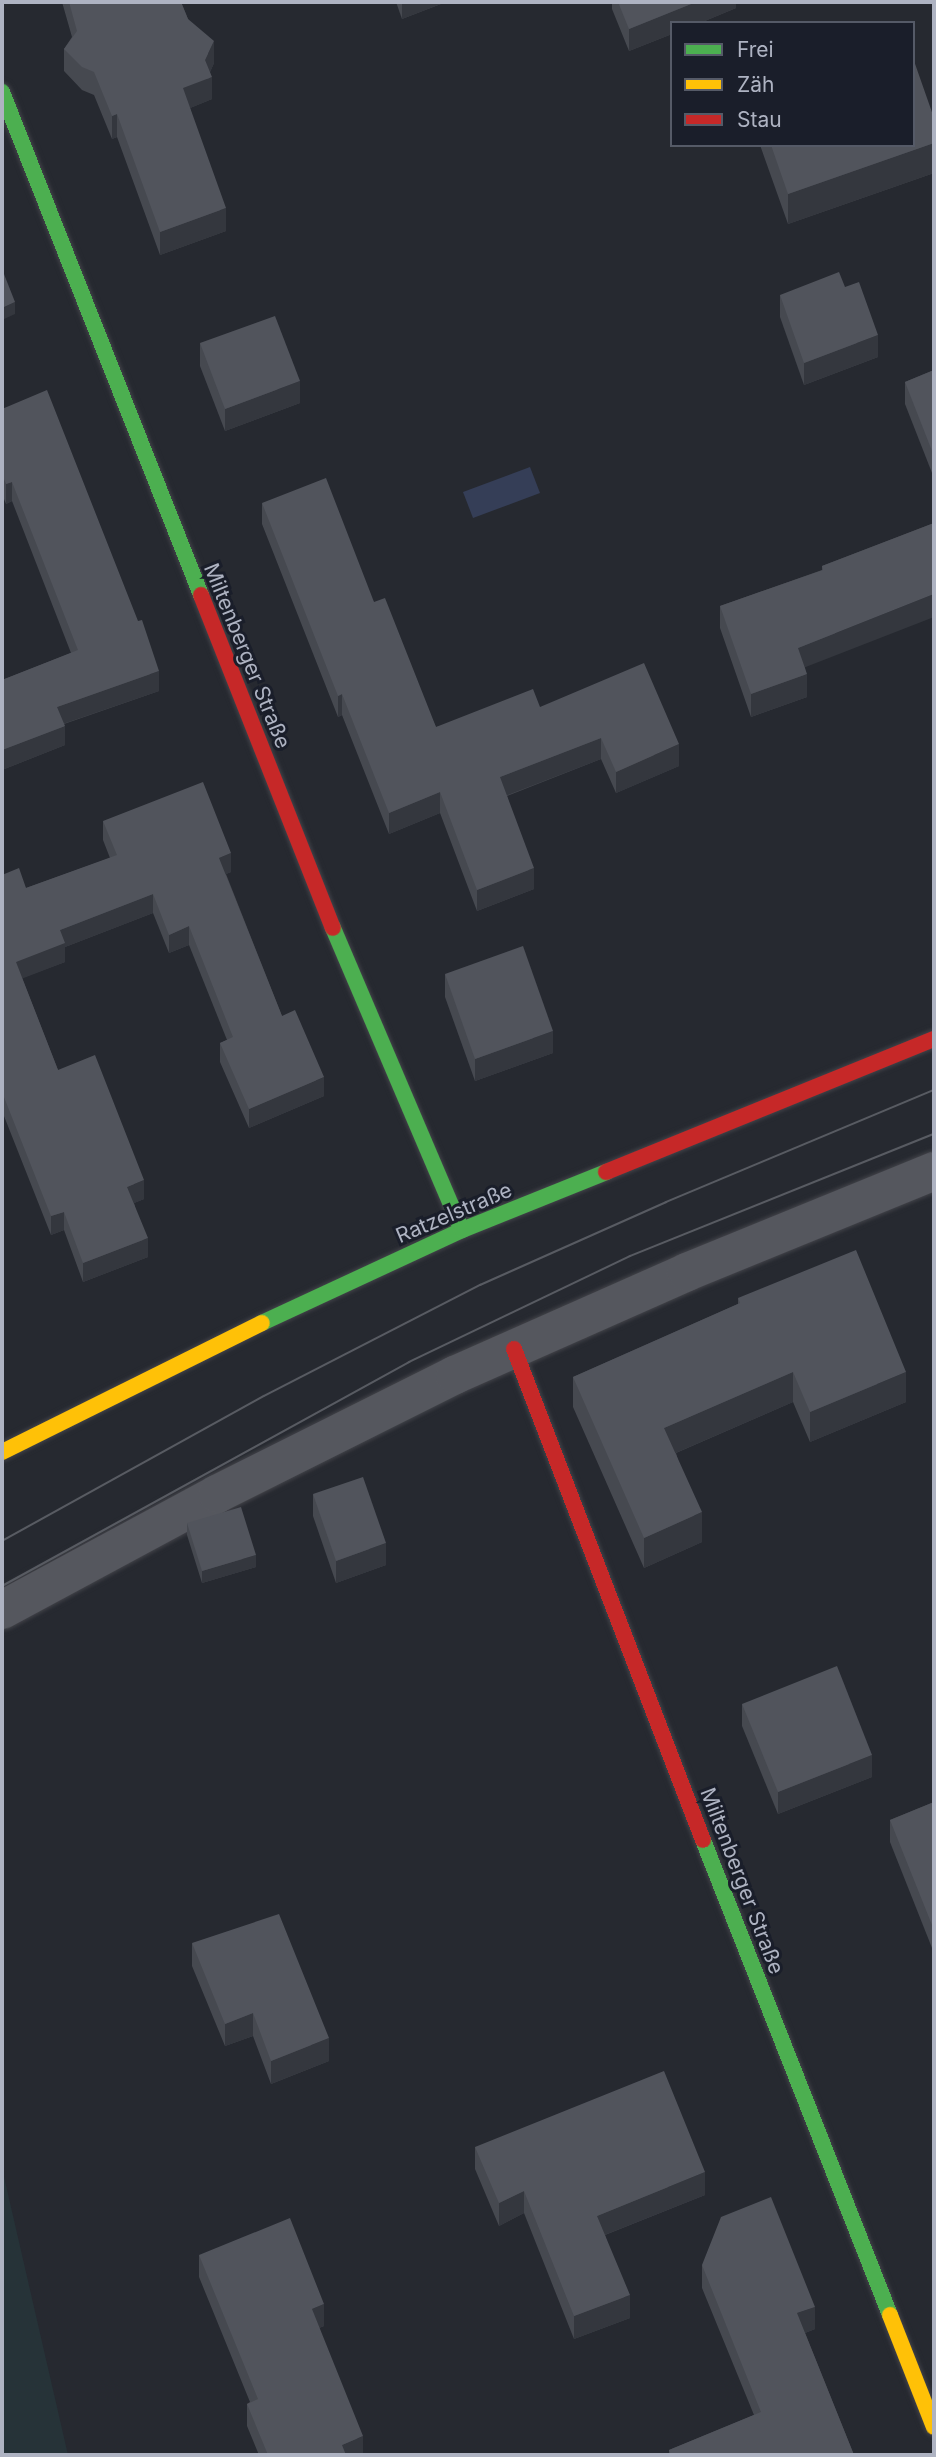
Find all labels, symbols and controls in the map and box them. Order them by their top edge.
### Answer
legend [670,21,915,147]
text: Frei [737,37,774,62]
text: Zäh [737,72,774,97]
text: Stau [737,107,782,132]
street label: Miltenberger Straße [198,560,296,752]
street label: Ratzelstraße [392,1177,516,1249]
street label: Miltenberger Straße [695,1784,789,1978]

